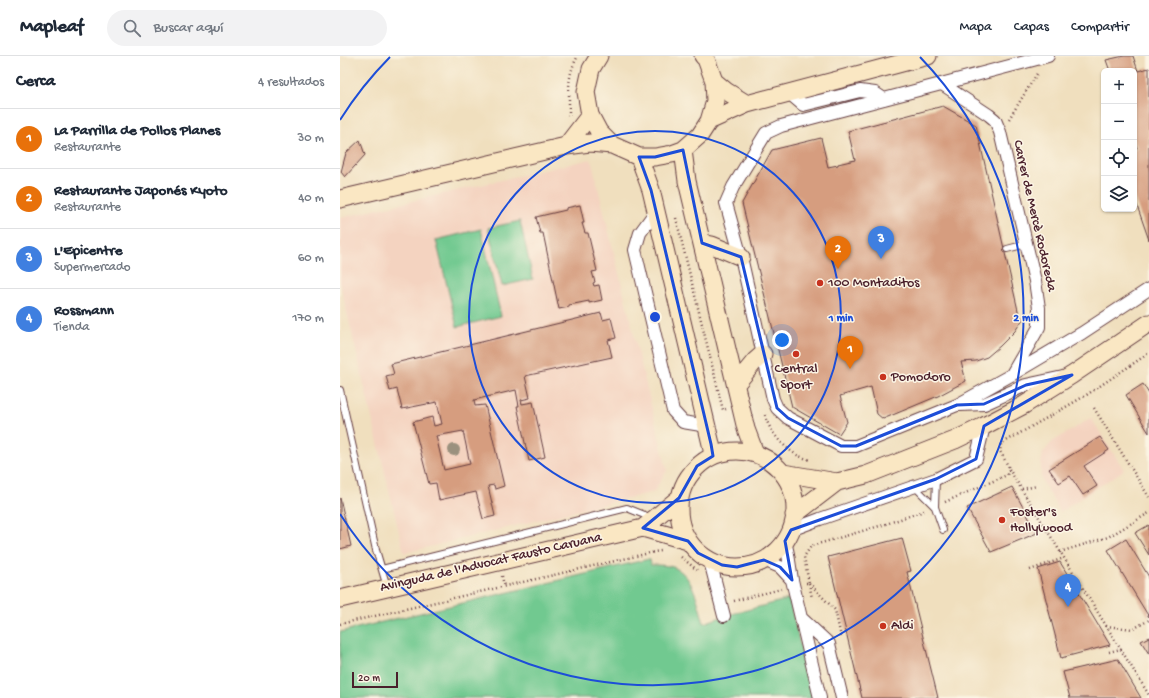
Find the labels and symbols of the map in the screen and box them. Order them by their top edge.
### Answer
street label: Carrer de Mercè Rodoreda [1008,139,1060,295]
pin: 3 [868,226,894,259]
pin: 2 [825,236,851,269]
place label: 100 Montaditos [827,275,920,292]
marker: 100 Montaditos [815,278,825,288]
centre of rings [648,310,662,324]
text: 1 min [828,312,854,326]
text: 2 min [1013,312,1039,326]
your location [772,330,792,350]
pin: 1 [837,336,863,369]
marker: Central Sport [791,349,801,359]
place label: Central Sport [775,361,818,394]
place label: Pomodoro [890,369,951,386]
marker: Pomodoro [878,372,888,382]
place label: Foster's Hollywood [1009,504,1074,537]
marker: Foster's Hollywood [997,515,1007,525]
street label: Avinguda de l'Advocat Fausto Caruana [379,529,605,597]
pin: 4 [1055,574,1081,607]
place label: Aldi [891,618,914,635]
marker: Aldi [878,621,888,631]
scale bar [352,670,398,689]

